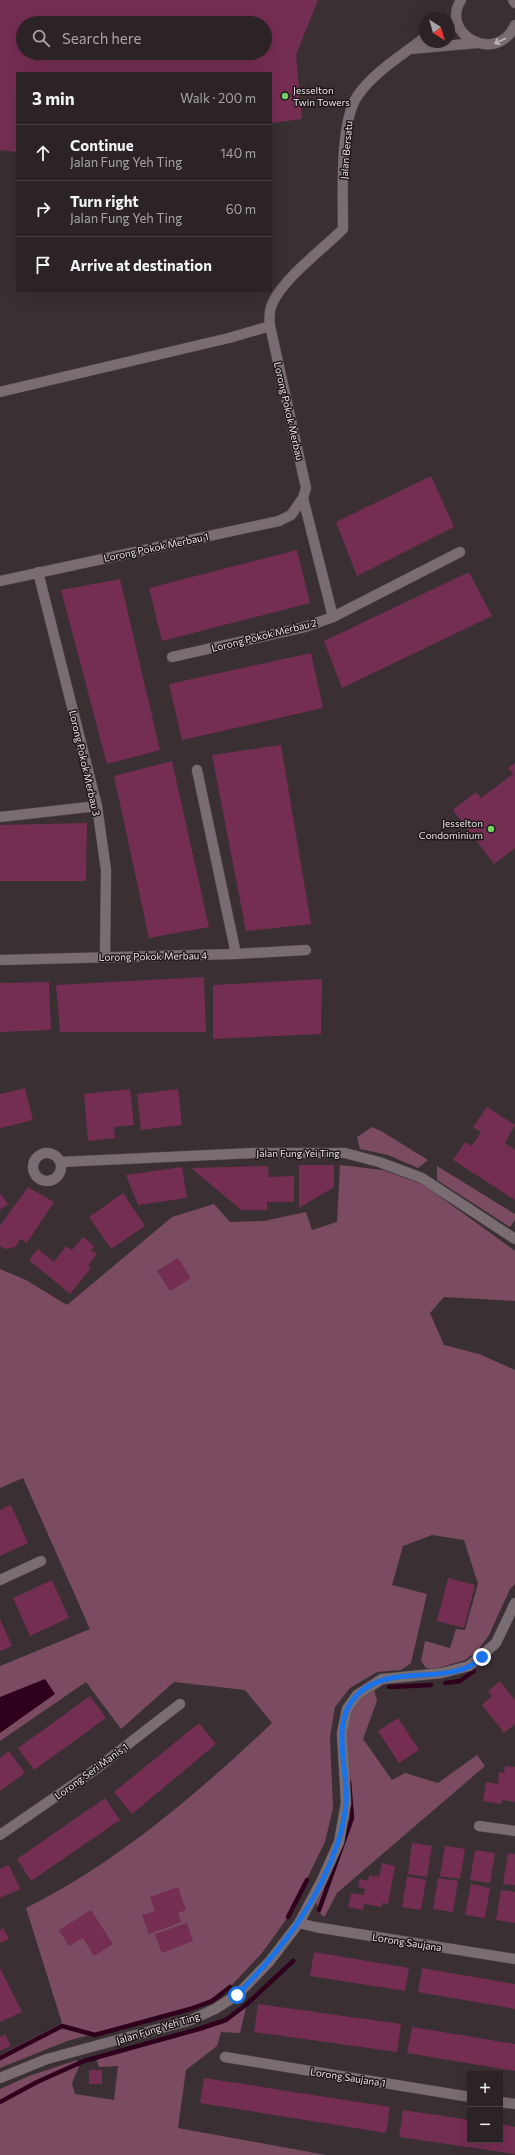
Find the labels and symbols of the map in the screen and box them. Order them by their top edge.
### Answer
north arrow [419,12,455,48]
one-way arrow [494,38,506,45]
place label: Jesselton Twin Towers [293,84,350,108]
marker: Jesselton Twin Towers [280,91,290,101]
street label: Jalan Bersatu [337,120,355,180]
street label: Lorong Pokok Merbau [272,361,306,461]
street label: Lorong Pokok Merbau 1 [102,530,210,564]
street label: Lorong Pokok Merbau 2 [210,616,318,654]
street label: Lorong Pokok Merbau 3 [67,709,103,817]
place label: Jesselton Condominium [419,817,483,841]
marker: Jesselton Condominium [486,824,496,834]
street label: Lorong Pokok Merbau 4 [99,949,207,963]
street label: Jalan Fung Yei Ting [256,1147,340,1159]
route end [473,1648,491,1666]
street label: Lorong Seri Manis 1 [52,1740,130,1802]
street label: Lorong Saujana [372,1931,442,1953]
route start [228,1986,246,2004]
street label: Jalan Fung Yeh Ting [115,2009,202,2046]
street label: Lorong Saujana 1 [309,2065,387,2089]

